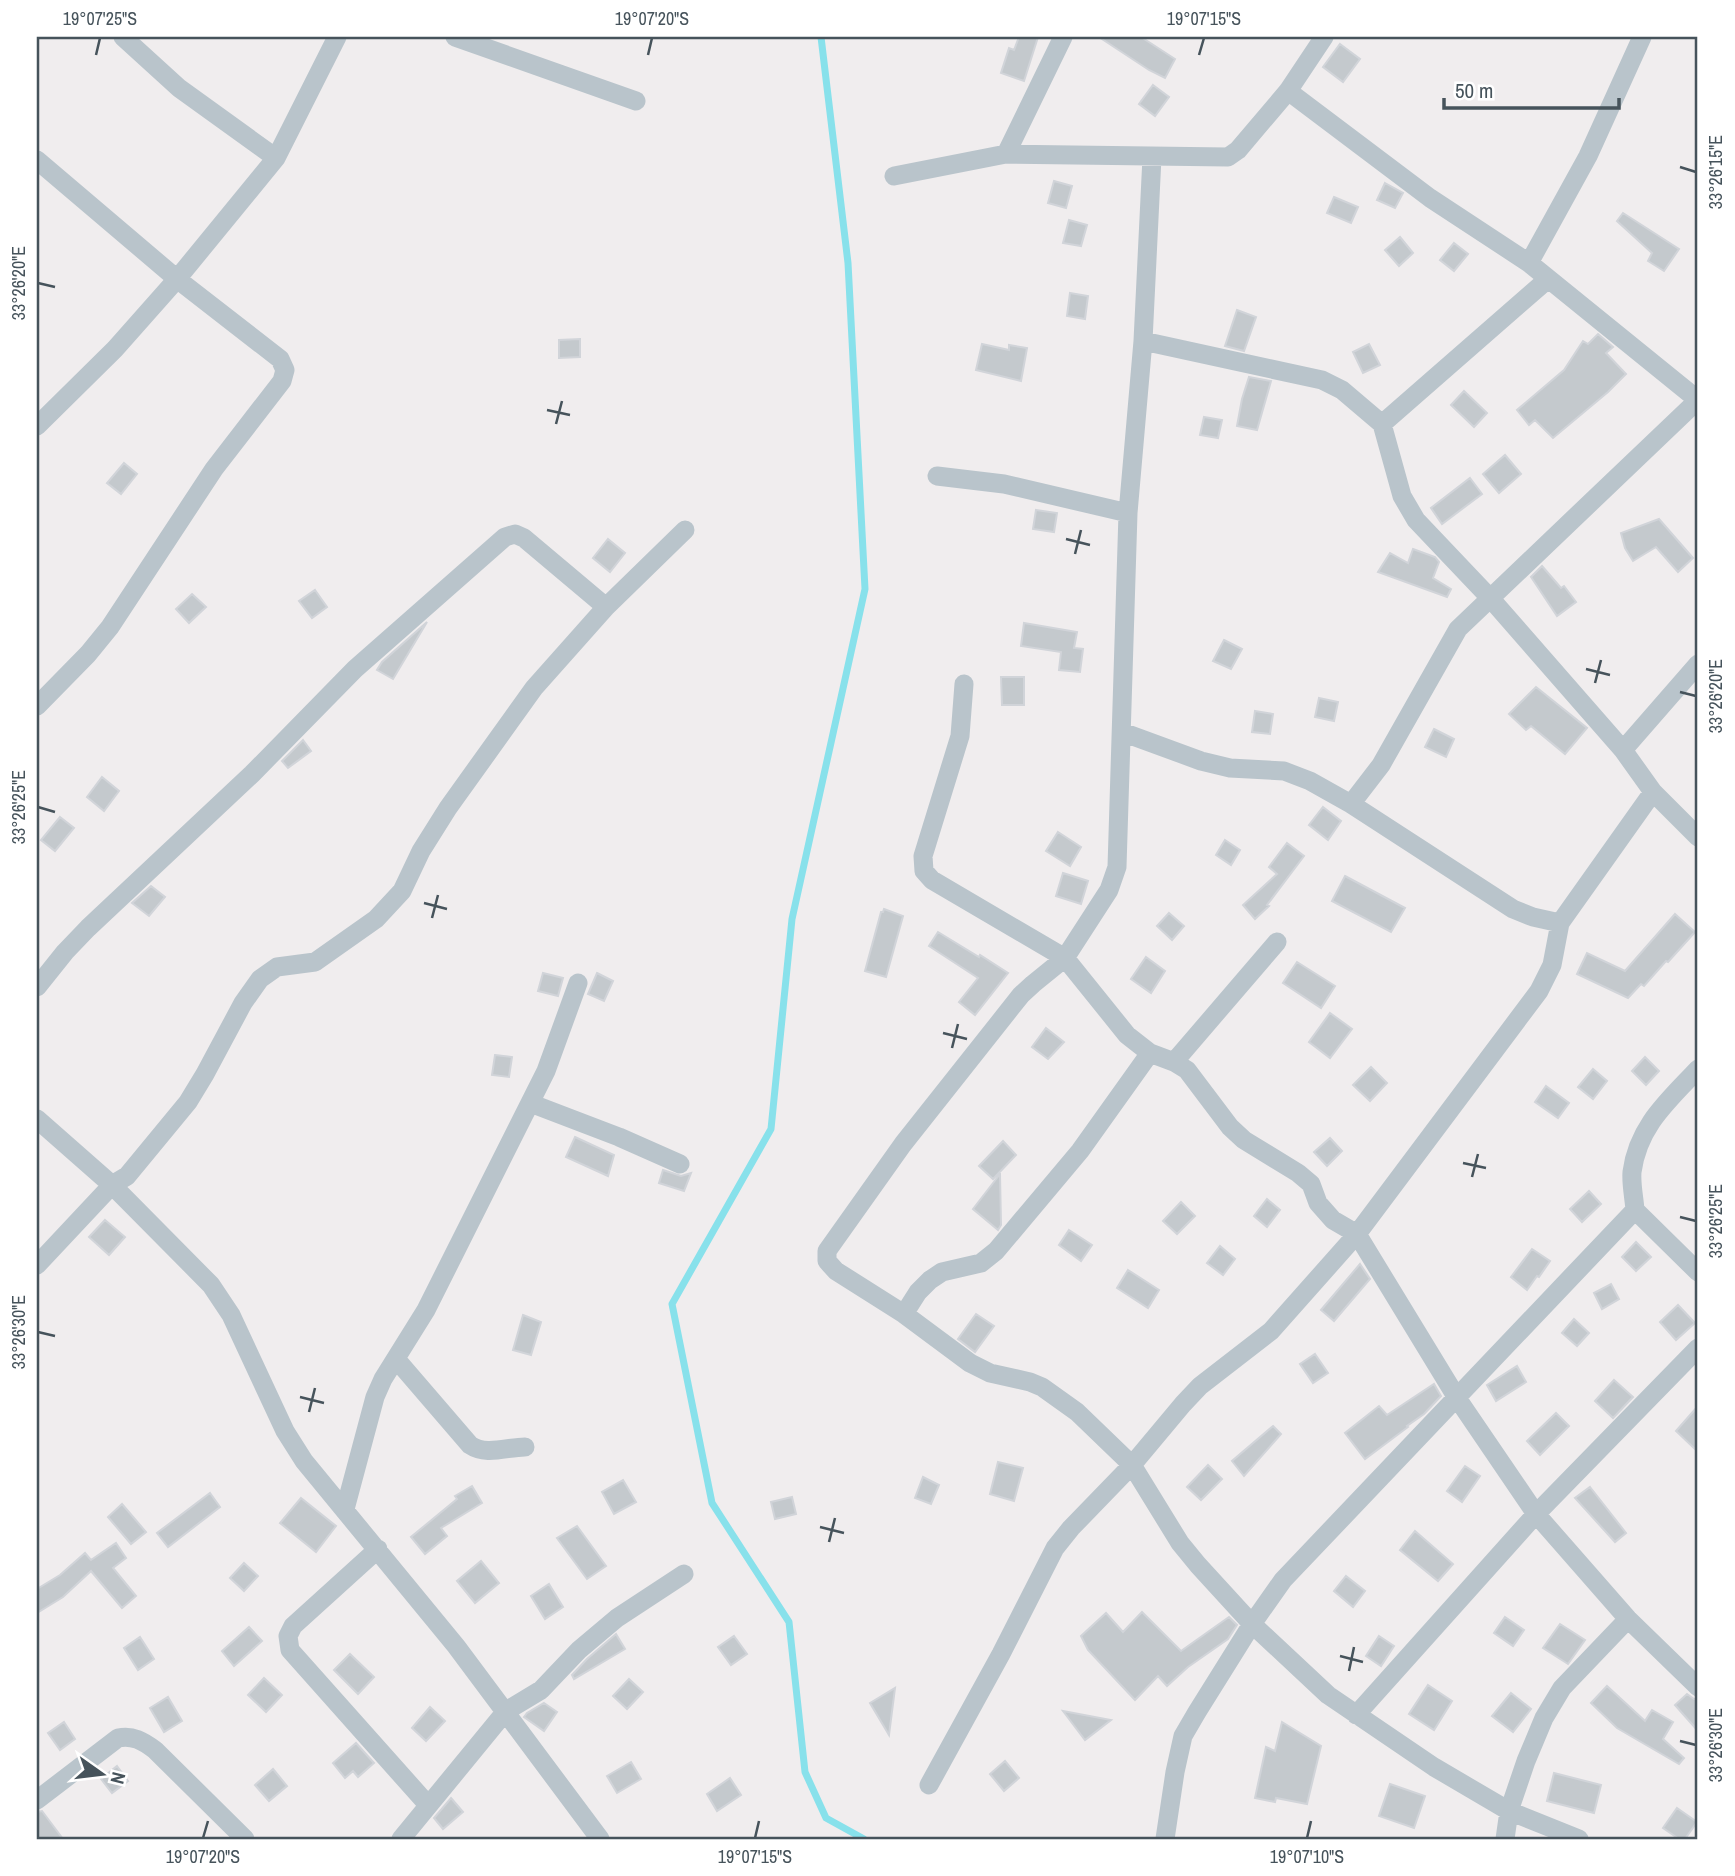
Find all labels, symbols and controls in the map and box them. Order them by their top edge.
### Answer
text: 19°07'25"S [63,6,137,31]
text: 19°07'20"S [615,6,689,31]
text: 19°07'15"S [1167,6,1241,31]
scale bar [1444,66,1620,110]
text: 50 m [1455,76,1493,105]
text: 33°26'15"E [1703,135,1728,209]
text: 33°26'20"E [6,246,31,320]
text: 33°26'20"E [1703,659,1728,733]
text: 33°26'25"E [6,770,31,844]
text: 33°26'25"E [1703,1184,1728,1258]
text: 33°26'30"E [6,1295,31,1369]
text: 33°26'30"E [1703,1708,1728,1782]
north arrow [66,1740,136,1810]
text: N [105,1770,132,1787]
text: 19°07'20"S [166,1844,240,1869]
text: 19°07'15"S [718,1844,792,1869]
text: 19°07'10"S [1270,1844,1344,1869]

